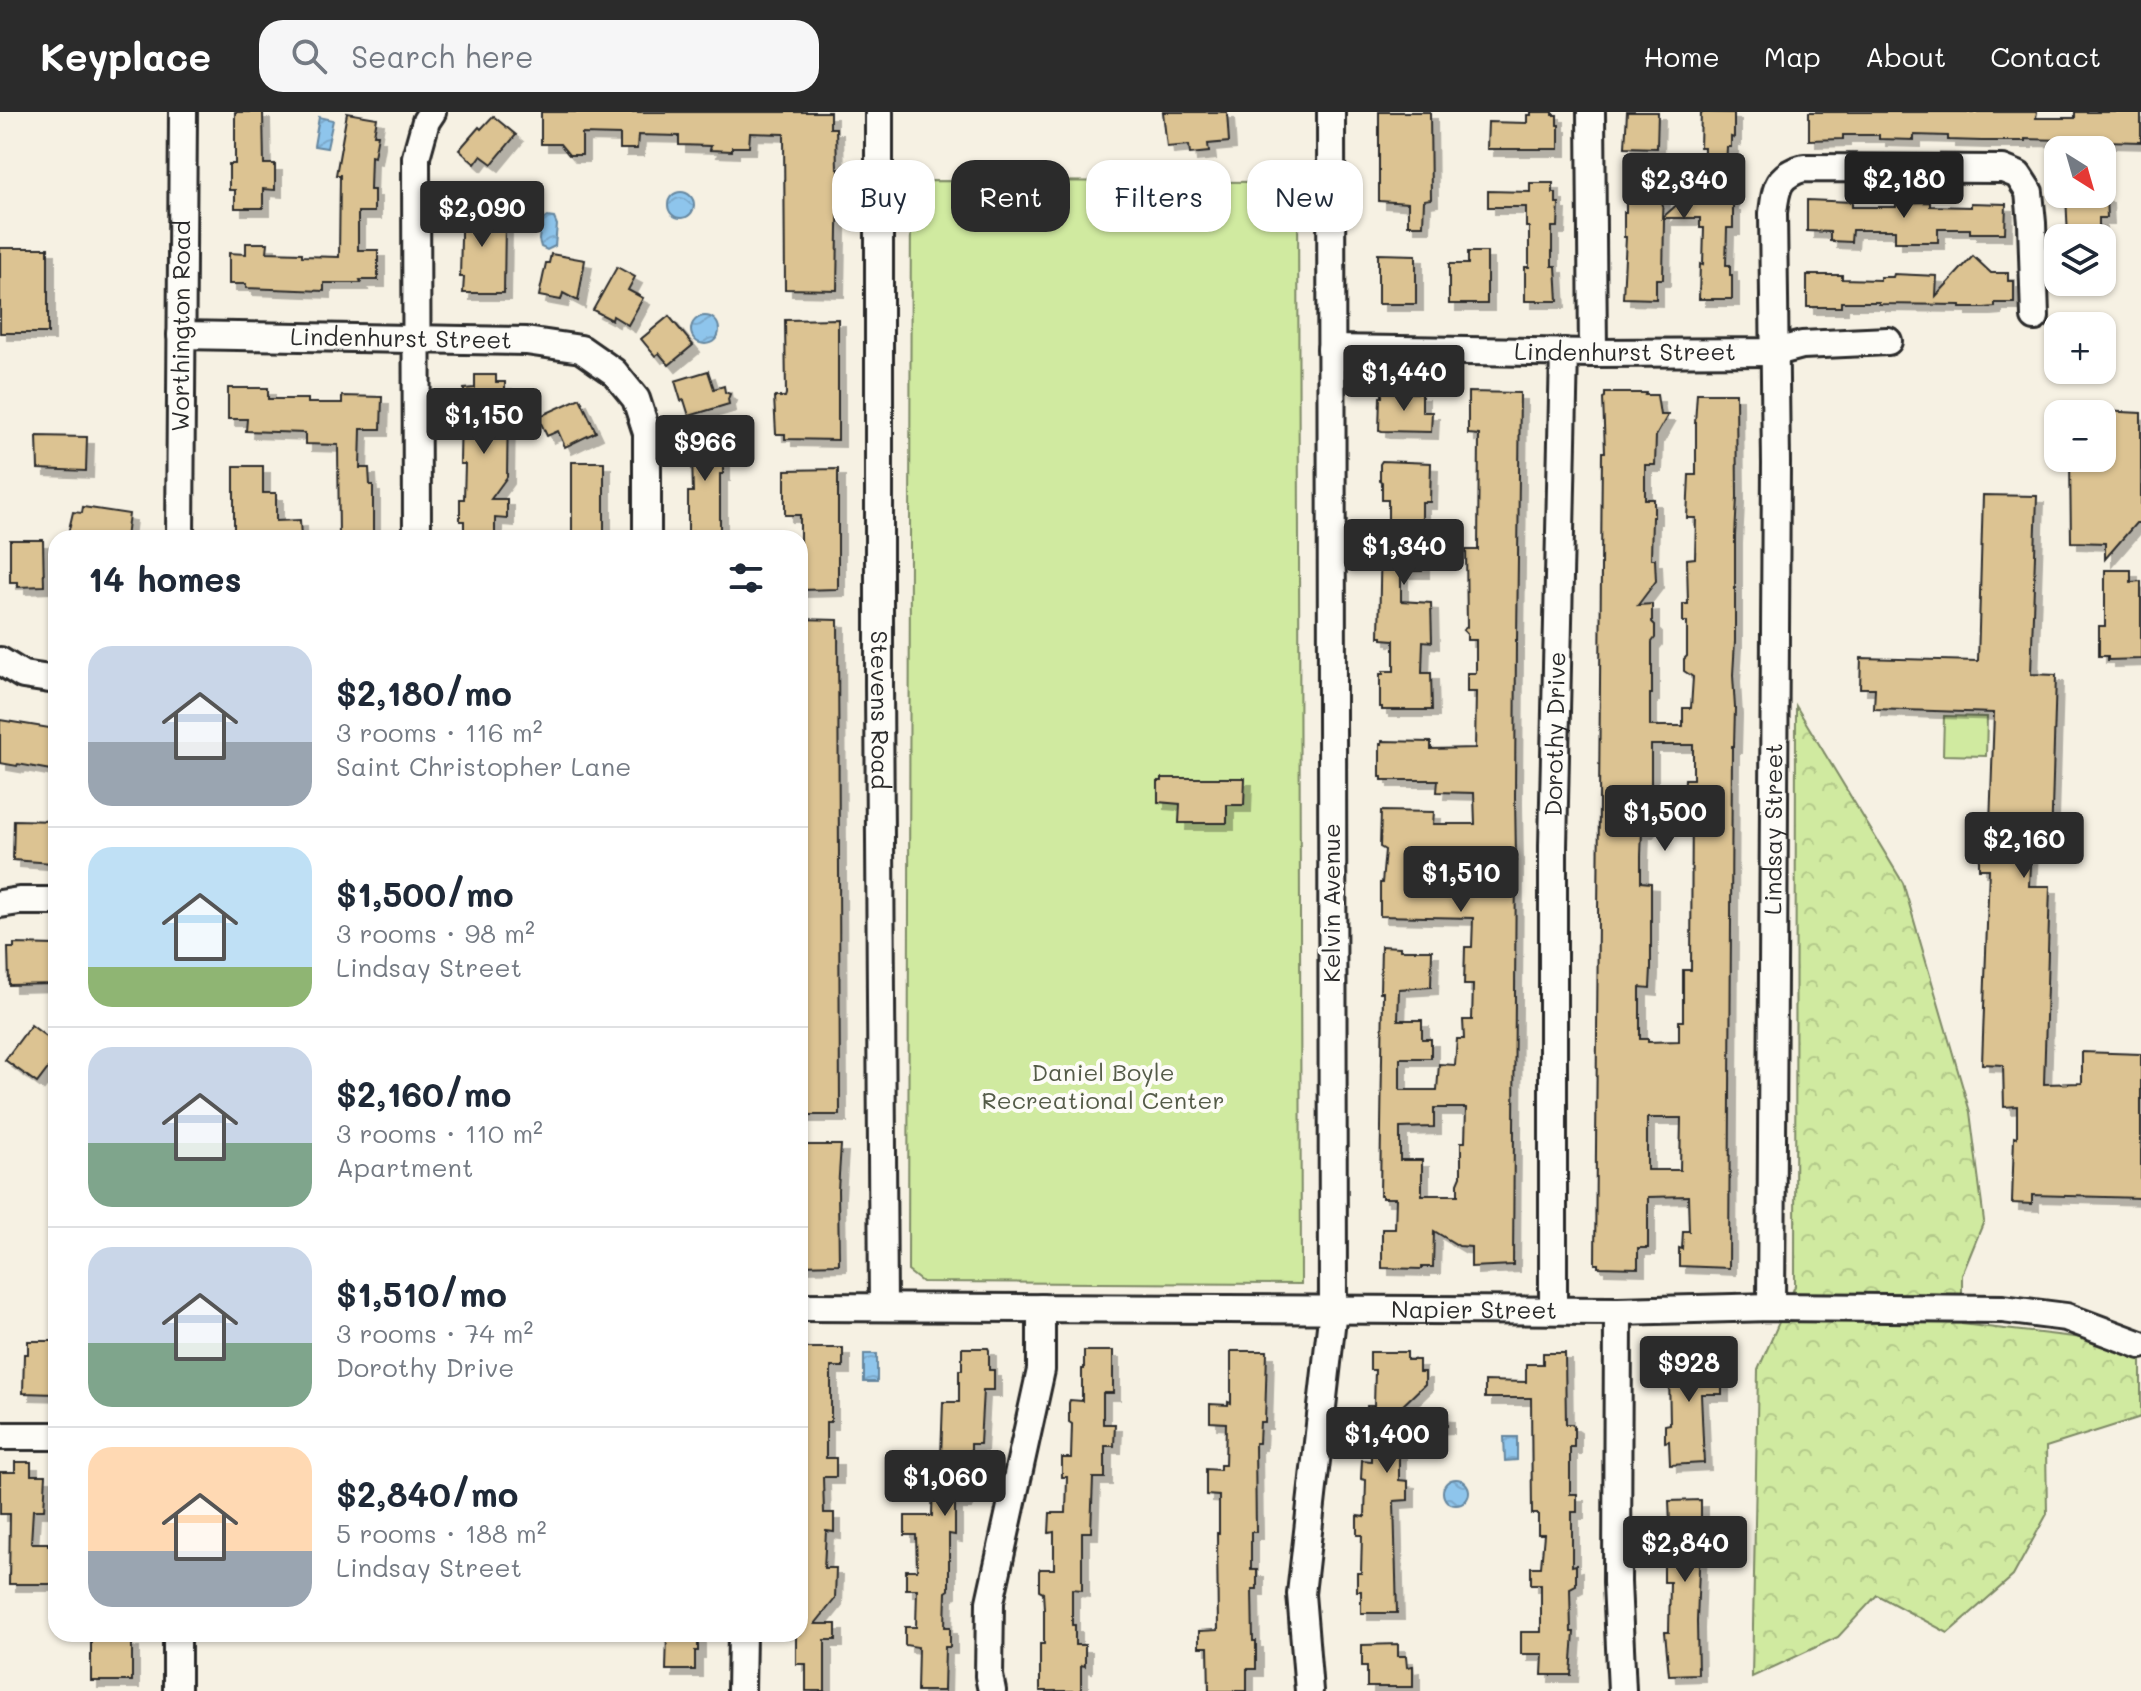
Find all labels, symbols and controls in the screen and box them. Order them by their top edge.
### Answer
search box [259,20,819,92]
text: Keyplace [40,31,211,81]
icon: search [287,34,331,78]
text: Search here [351,36,534,76]
text: Home [1644,38,1720,74]
text: Map [1764,38,1821,74]
text: About [1865,38,1946,74]
text: Contact [1990,38,2101,74]
north arrow [2044,136,2116,208]
map controls [2044,136,2116,472]
pin: $2,180 [1839,152,1969,220]
pin: $2,340 [1619,153,1749,221]
chip: Buy [832,160,935,232]
chip: Rent [951,160,1070,232]
chip: Filters [1086,160,1231,232]
chip: New [1247,160,1363,232]
text: $2,180 [1863,161,1945,195]
text: $2,340 [1640,162,1728,196]
pin: $2,090 [417,181,547,249]
text: $2,090 [438,190,526,224]
street label: Worthington Road [164,220,196,432]
button: layers [2044,224,2116,296]
button: + [2044,312,2116,384]
street label: Lindenhurst Street [290,320,512,355]
street label: Lindenhurst Street [1514,335,1736,367]
pin: $1,440 [1339,345,1469,413]
text: $1,440 [1361,354,1447,388]
pin: $1,150 [419,388,549,456]
text: $1,150 [445,397,524,431]
button: − [2044,400,2116,472]
pin: $966 [658,415,752,483]
text: $966 [673,424,737,458]
pin: $1,340 [1339,519,1469,587]
text: $1,340 [1362,528,1446,562]
text: 14 homes [88,556,242,601]
icon: filters [724,556,768,600]
street label: Stevens Road [865,631,897,790]
street label: Dorothy Drive [1537,651,1571,817]
text: $2,180/mo [336,670,512,715]
icon: home [152,678,248,774]
text: 3 rooms · 116 m² [336,715,543,749]
street label: Lindsay Street [1756,743,1788,915]
text: Saint Christopher Lane [336,749,631,783]
pin: $1,500 [1600,785,1730,853]
text: $1,500 [1623,794,1707,828]
pin: $2,160 [1959,812,2089,880]
text: $2,160 [1983,821,2065,855]
street label: Kelvin Avenue [1315,823,1346,983]
pin: $1,510 [1396,846,1526,914]
text: $1,510 [1422,855,1501,889]
text: $1,500/mo [336,871,514,916]
icon: home [152,879,248,975]
text: 3 rooms · 98 m² [336,916,535,950]
text: Lindsay Street [336,950,522,984]
park label: Daniel Boyle Recreational Center [981,1056,1225,1115]
text: $2,160/mo [336,1071,511,1116]
icon: home [152,1079,248,1175]
text: 3 rooms · 110 m² [336,1116,543,1150]
text: Apartment [336,1150,473,1184]
text: $1,510/mo [336,1271,507,1316]
icon: home [152,1279,248,1375]
street label: Napier Street [1391,1293,1557,1325]
text: 3 rooms · 74 m² [336,1316,533,1350]
pin: $928 [1642,1336,1736,1404]
text: $928 [1658,1345,1720,1379]
text: Dorothy Drive [336,1350,514,1384]
pin: $1,400 [1322,1407,1452,1475]
text: $1,400 [1344,1416,1430,1450]
pin: $1,060 [880,1450,1010,1518]
text: $1,060 [903,1459,987,1493]
text: $2,840/mo [336,1471,518,1516]
icon: home [152,1479,248,1575]
text: 5 rooms · 188 m² [336,1516,547,1550]
pin: $2,840 [1620,1516,1750,1584]
text: $2,840 [1641,1525,1729,1559]
text: Lindsay Street [336,1550,522,1584]

